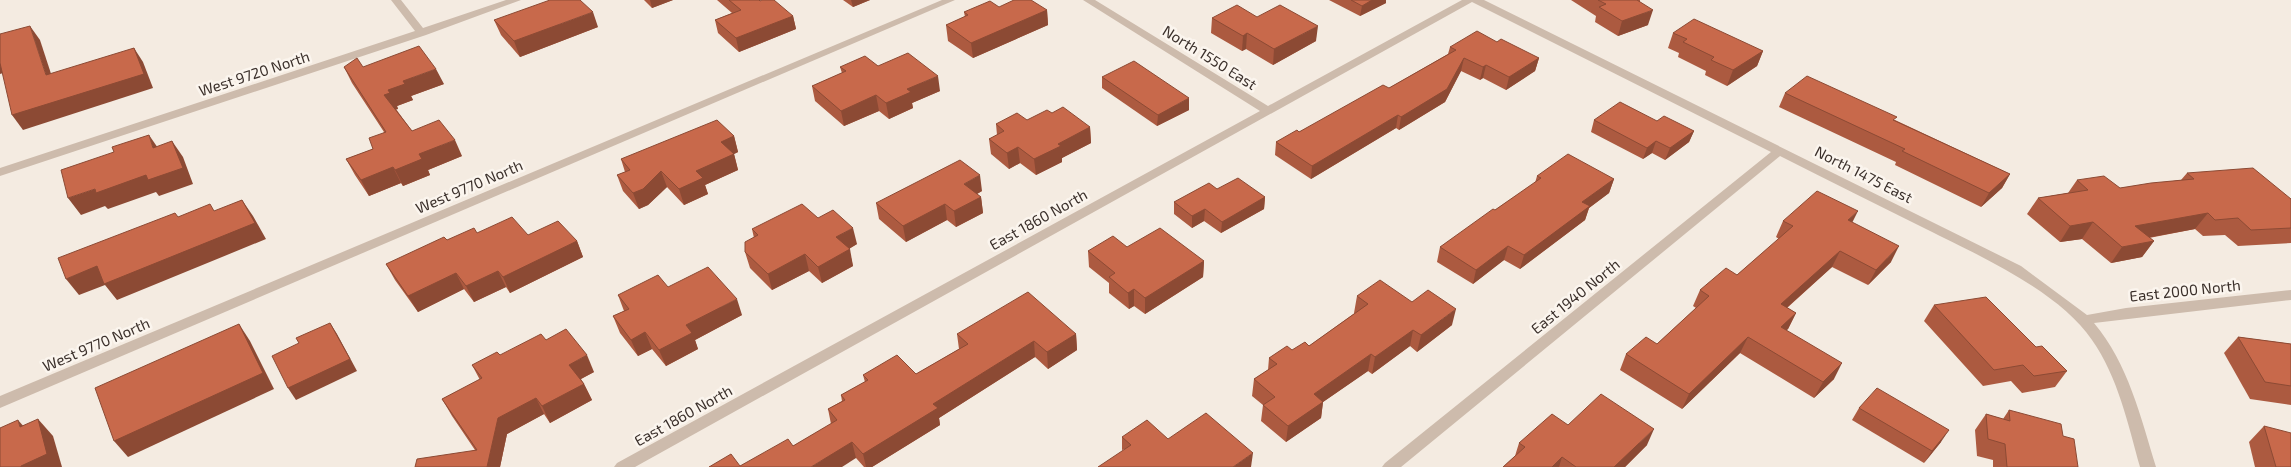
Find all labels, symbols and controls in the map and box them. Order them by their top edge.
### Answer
street label: North 1550 East [1160,21,1261,93]
street label: West 9720 North [196,47,312,99]
street label: North 1475 East [1812,142,1916,206]
street label: West 9770 North [413,155,525,217]
street label: East 1860 North [986,185,1090,253]
street label: East 1940 North [1527,255,1623,337]
street label: East 2000 North [2128,275,2242,305]
street label: West 9770 North [40,313,152,375]
street label: East 1860 North [631,381,735,449]

